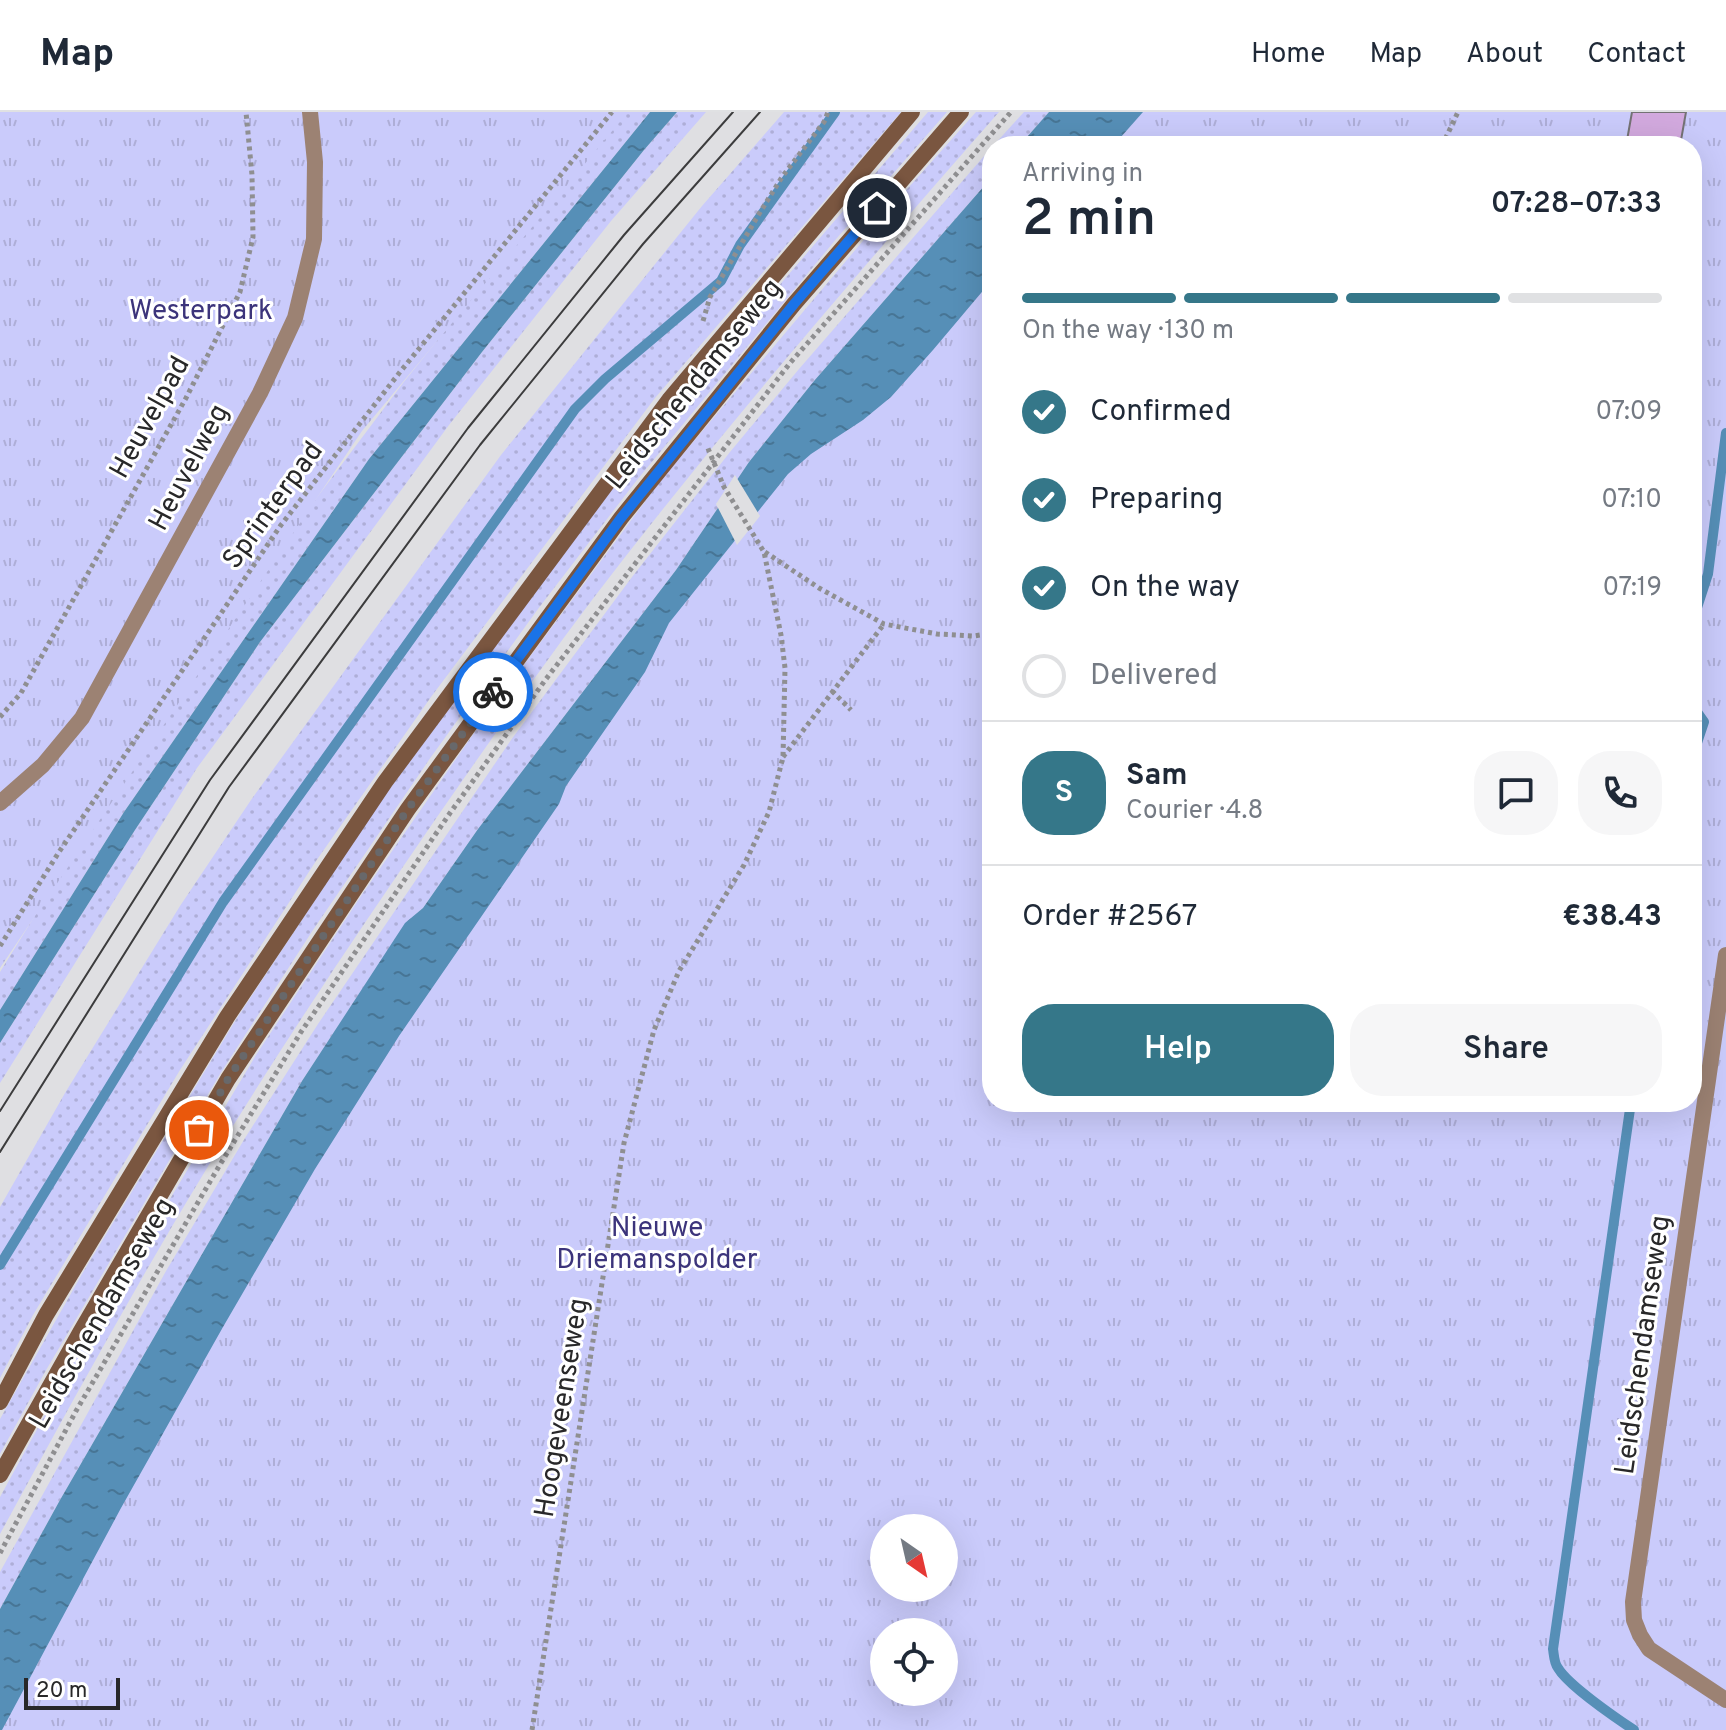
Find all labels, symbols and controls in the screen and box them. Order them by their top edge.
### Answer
text: Map [40,31,114,80]
text: Home [1251,37,1325,73]
text: Map [1369,37,1422,73]
text: About [1466,37,1543,73]
text: Contact [1587,37,1686,73]
text: Arriving in [1022,158,1143,191]
pin [843,174,911,242]
icon: home [855,186,899,230]
text: 07:28–07:33 [1491,186,1662,223]
text: 2 min [1022,188,1156,254]
street label: Leidschendamseweg [599,272,791,498]
park label: Westerpark [129,294,273,330]
text: On the way · 130 m [1022,315,1234,348]
street label: Heuvelpad [103,350,199,486]
icon: check [1022,390,1066,434]
text: Confirmed [1090,394,1232,431]
text: 07:09 [1595,396,1662,429]
street label: Heuvelweg [142,398,238,538]
street label: Sprinterpad [216,435,332,577]
icon: check [1022,478,1066,522]
text: Preparing [1090,482,1223,519]
text: 07:10 [1601,484,1662,517]
icon: check [1022,566,1066,610]
text: On the way [1090,570,1240,607]
text: 07:19 [1602,572,1662,605]
courier [453,652,533,732]
text: Delivered [1090,658,1218,695]
icon: bike [471,670,515,714]
button: chat [1474,751,1558,835]
button: phone [1578,751,1662,835]
text: Sam [1126,758,1188,795]
text: S [1055,775,1073,812]
text: Courier · 4.8 [1126,795,1263,828]
text: Order #2567 [1022,899,1197,936]
text: €38.43 [1562,899,1662,936]
button: Help [1022,1004,1334,1096]
button: Share [1350,1004,1662,1096]
pin [165,1096,233,1164]
icon: bag [177,1108,221,1152]
street label: Leidschendamseweg [22,1192,184,1436]
park label: Nieuwe Driemanspolder [556,1211,758,1279]
street label: Leidschendamseweg [1608,1213,1680,1477]
street label: Hoogeveenseweg [528,1296,598,1520]
north arrow [870,1514,958,1602]
map controls [870,1514,958,1706]
button: locate [870,1618,958,1706]
scale bar [24,1674,120,1710]
text: 20 m [36,1678,87,1705]

